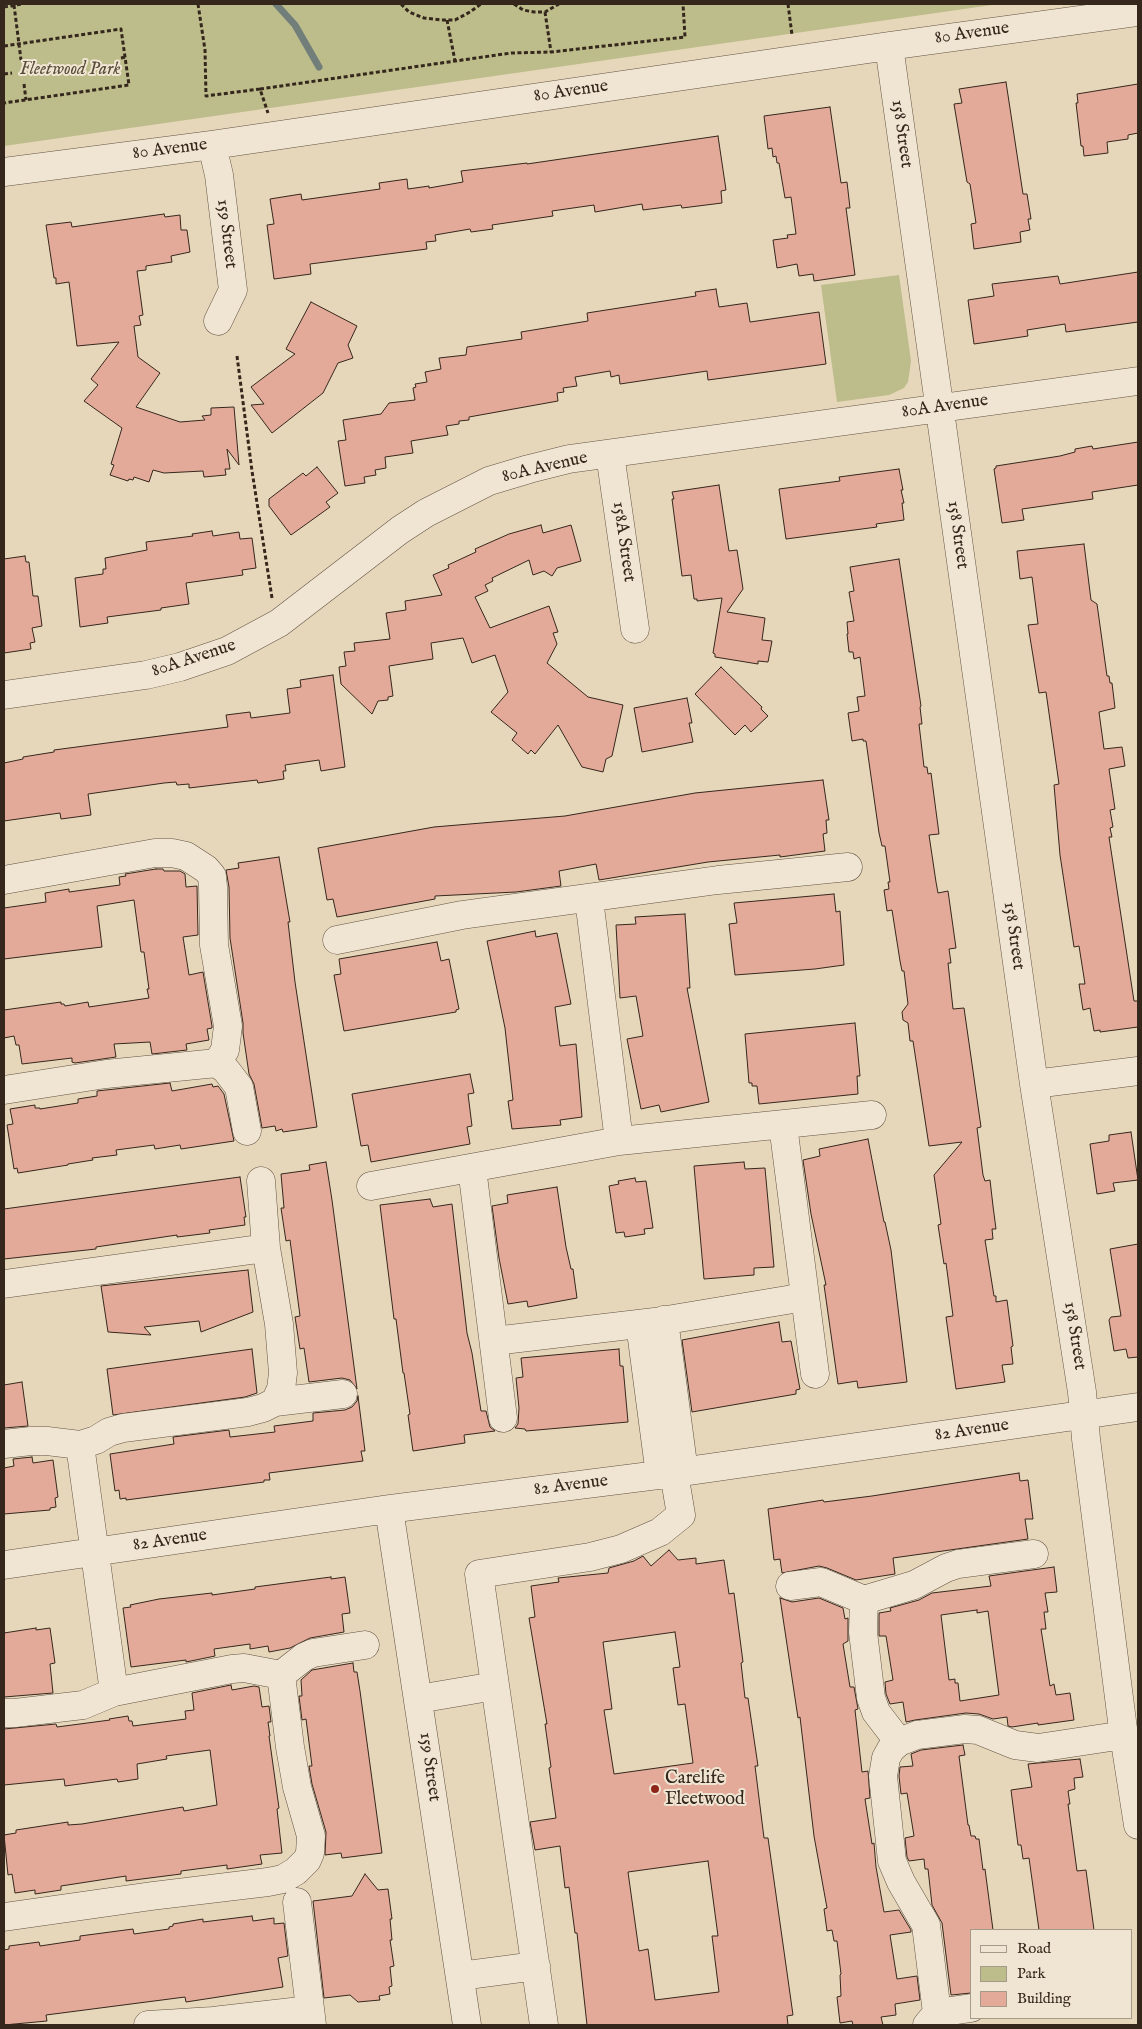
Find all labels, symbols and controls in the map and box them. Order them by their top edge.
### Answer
street label: 80 Avenue [933,18,1011,50]
park label: Fleetwood Park [20,59,120,81]
street label: 80 Avenue [532,76,610,108]
street label: 158 Street [886,98,916,170]
street label: 80 Avenue [132,135,208,165]
street label: 159 Street [211,198,241,270]
street label: 80A Avenue [900,390,990,424]
street label: 80A Avenue [500,448,590,488]
street label: 158 Street [942,499,972,571]
street label: 158A Street [607,500,639,584]
street label: 80A Avenue [149,635,239,683]
street label: 158 Street [998,900,1028,972]
street label: 158 Street [1058,1300,1090,1372]
street label: 82 Avenue [934,1415,1010,1447]
street label: 82 Avenue [533,1471,609,1501]
street label: 82 Avenue [132,1525,208,1557]
street label: 159 Street [413,1731,445,1803]
place label: Carelife Fleetwood [665,1768,745,1810]
marker: Carelife Fleetwood [649,1783,661,1795]
legend [970,1929,1132,2019]
text: Road [1017,1939,1051,1958]
text: Park [1017,1964,1046,1983]
text: Building [1017,1989,1071,2008]

